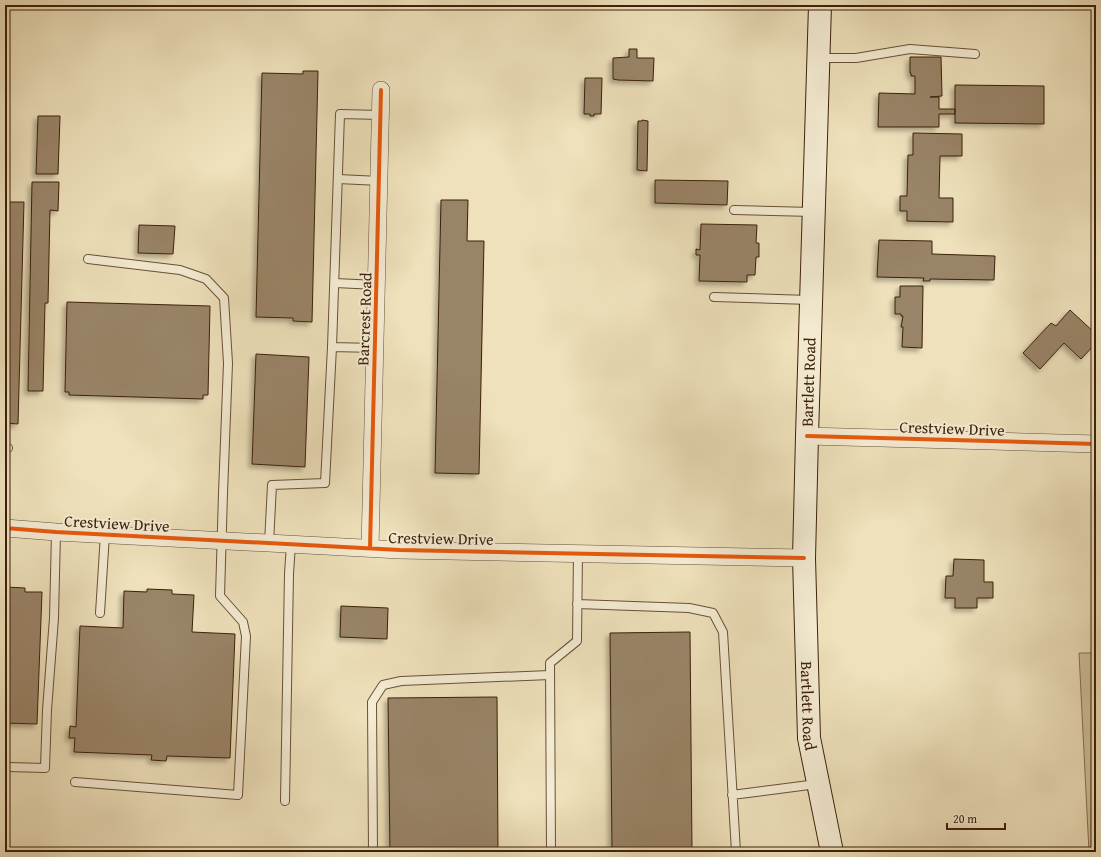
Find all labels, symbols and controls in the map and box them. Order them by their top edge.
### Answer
street label: Barcrest Road [350,272,378,366]
street label: Bartlett Road [794,337,822,427]
street label: Crestview Drive [899,414,1005,442]
street label: Crestview Drive [64,508,170,538]
street label: Crestview Drive [388,525,494,551]
street label: Bartlett Road [795,661,823,753]
scale bar [947,805,1005,831]
text: 20 m [953,810,977,827]

